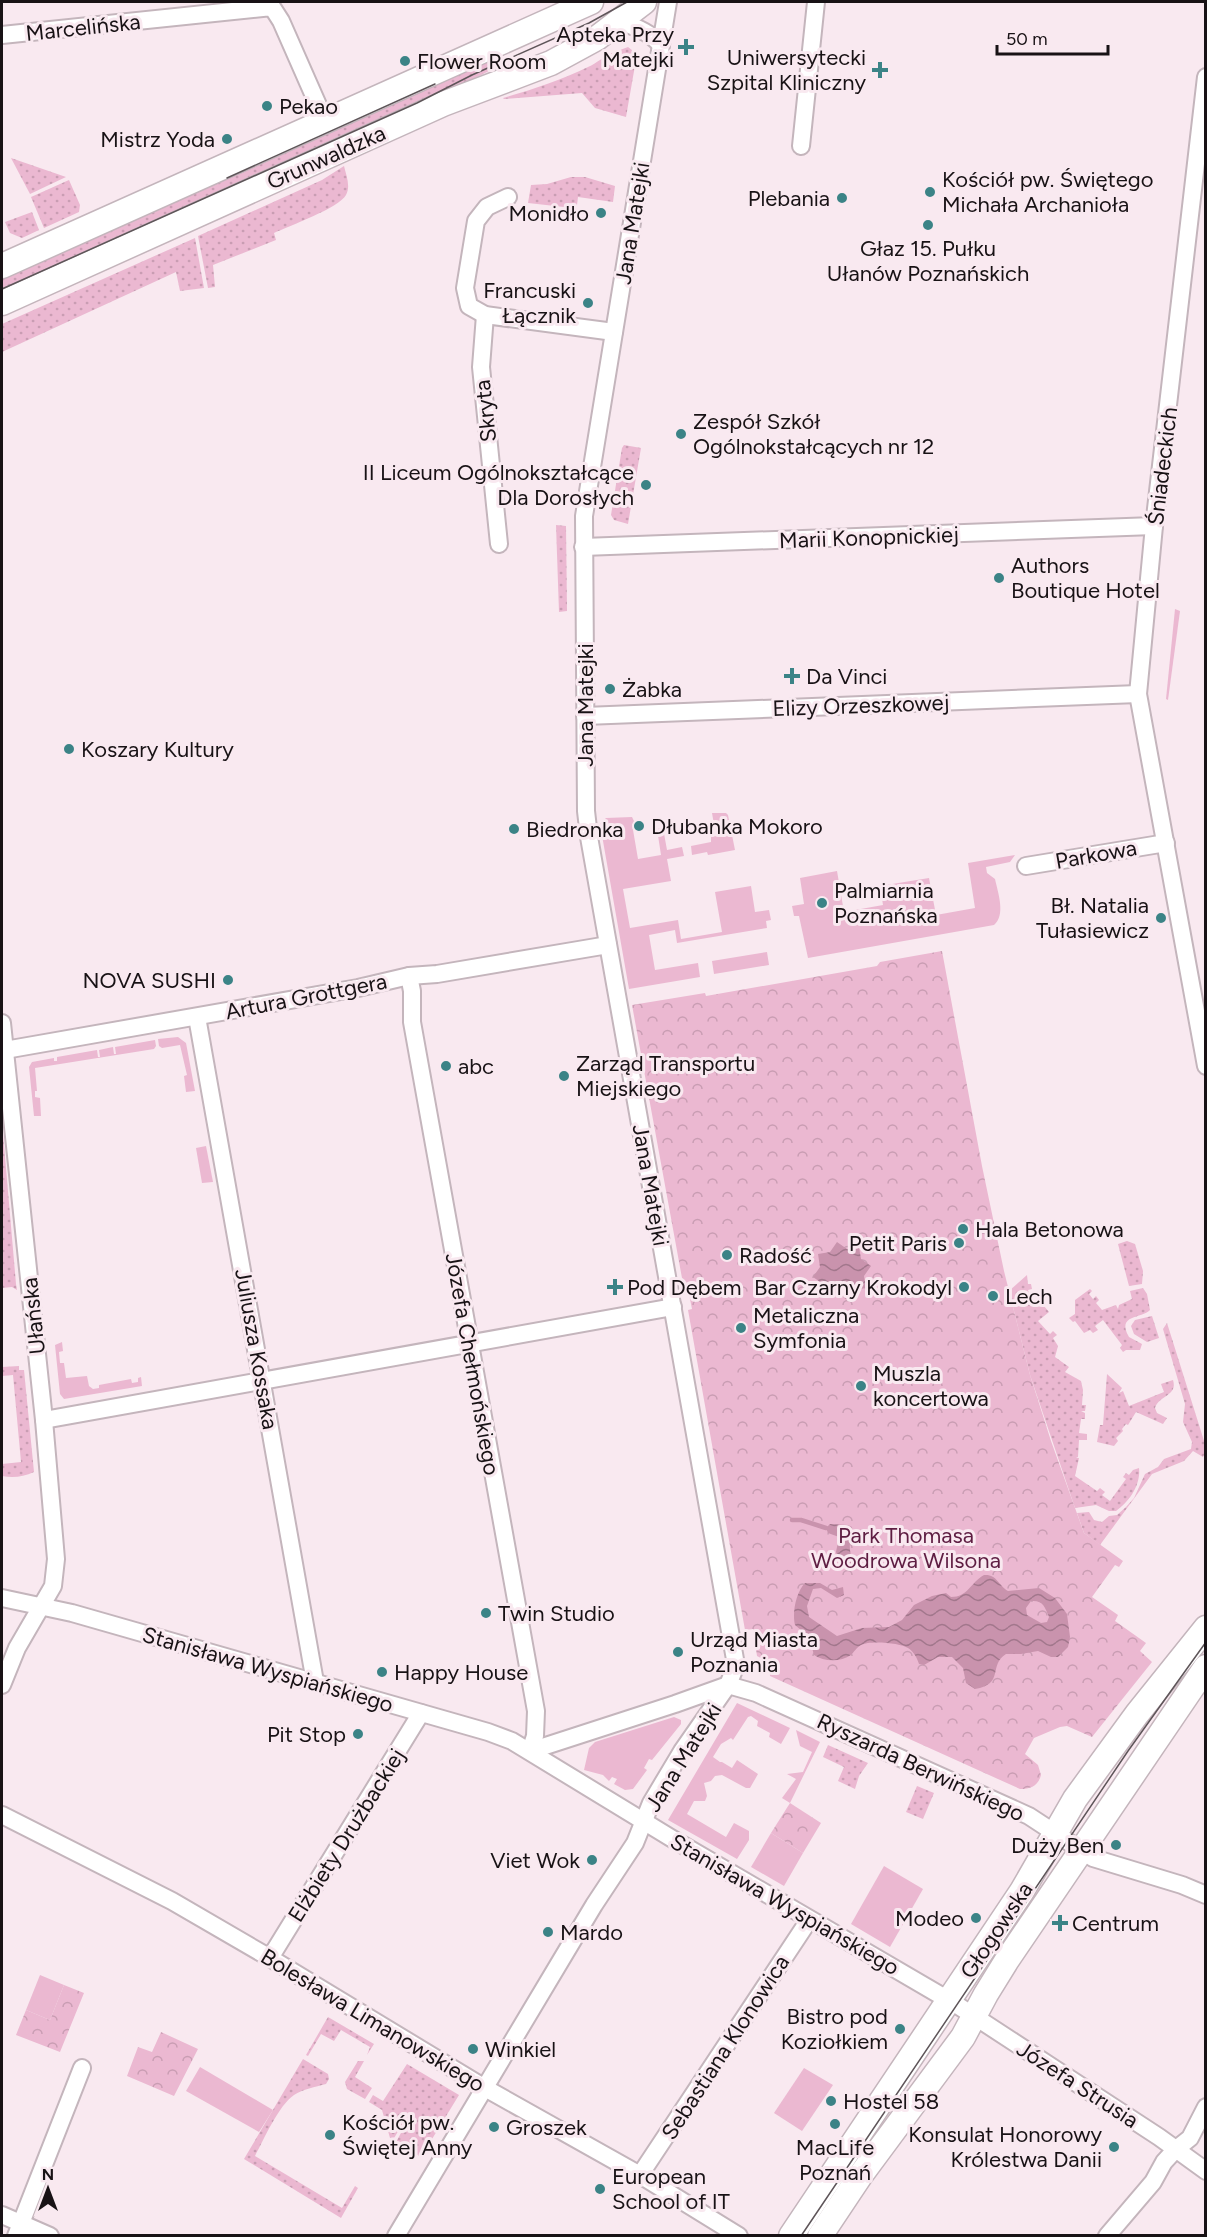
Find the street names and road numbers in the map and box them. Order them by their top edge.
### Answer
street label: Marcelińska [24,8,142,47]
street label: Grunwaldzka [263,119,390,196]
street label: Jana Matejki [610,160,655,286]
street label: Skryta [469,378,502,444]
street label: Śniadeckich [1142,405,1183,527]
street label: Marii Konopnickiej [779,521,959,554]
street label: Jana Matejki [572,643,599,767]
street label: Elizy Orzeszkowej [772,689,950,722]
street label: Parkowa [1053,834,1139,875]
street label: Artura Grottgera [223,968,389,1025]
street label: Jana Matejki [627,1122,675,1248]
street label: Józefa Chełmońskiego [440,1251,505,1477]
street label: Juliusza Kossaka [229,1267,284,1432]
street label: Ułańska [16,1276,51,1356]
street label: Stanisława Wyspiańskiego [139,1621,396,1718]
street label: Jana Matejki [639,1698,728,1817]
street label: Ryszarda Berwińskiego [813,1708,1029,1827]
street label: Elżbiety Drużbackiej [282,1744,411,1927]
street label: Stanisława Wyspiańskiego [666,1828,904,1981]
street label: Głogowska [954,1877,1038,1984]
street label: Bolesława Limanowskiego [256,1943,490,2098]
street label: Sebastiana Klonowica [656,1950,795,2145]
street label: Józefa Strusia [1012,2035,1144,2134]

